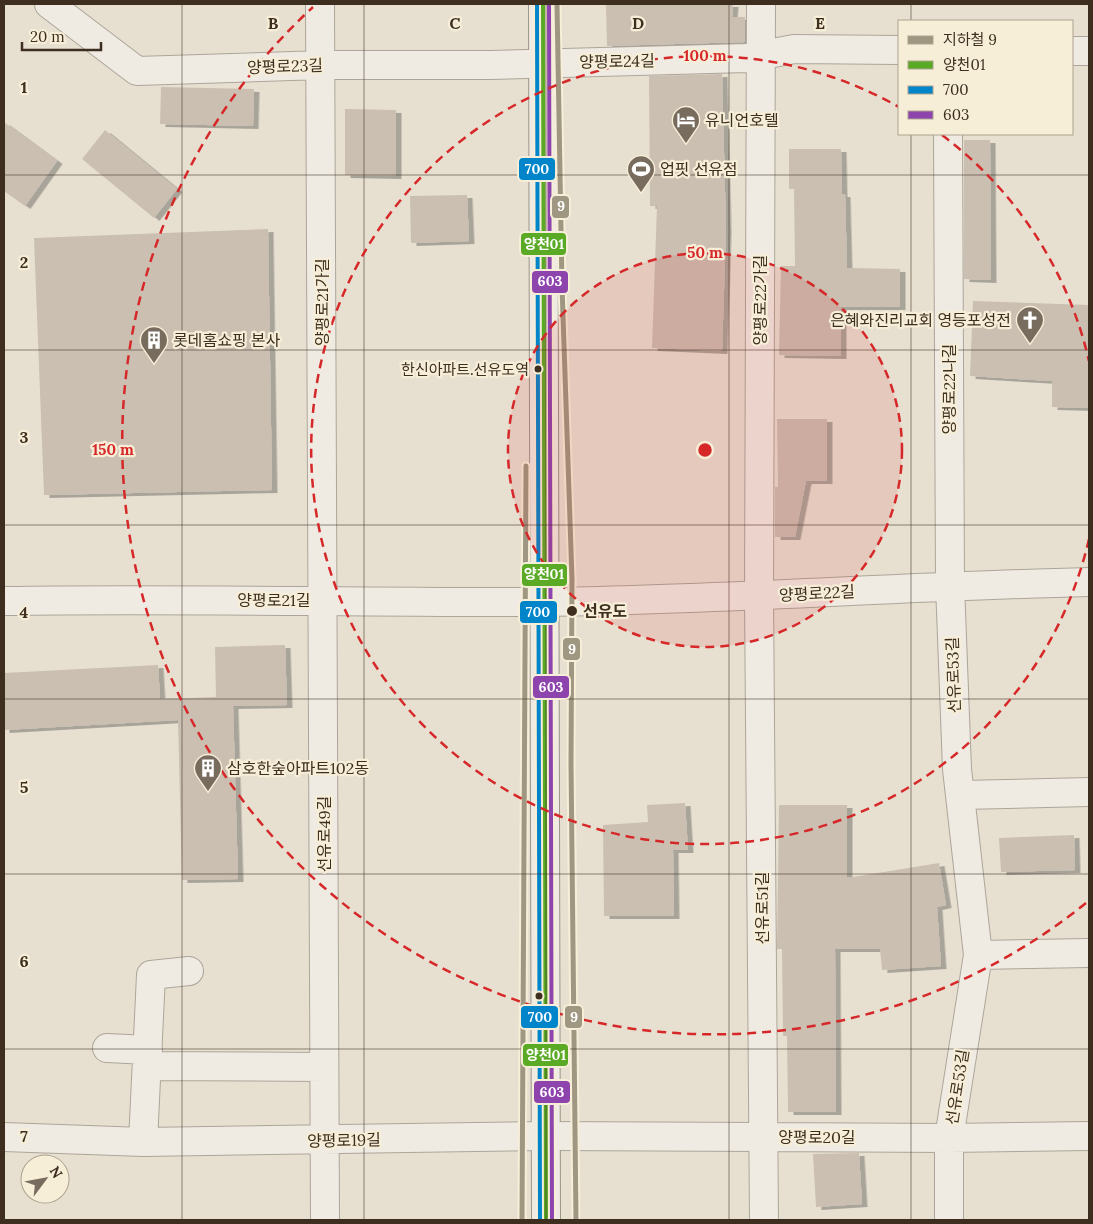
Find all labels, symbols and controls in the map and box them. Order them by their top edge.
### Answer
text: B [268,13,279,33]
text: C [449,13,461,33]
text: D [632,13,644,33]
text: E [815,13,825,33]
scale bar [22,20,101,52]
legend [898,20,1073,135]
text: 20 m [30,27,65,46]
text: 지하철 9 [943,30,997,49]
text: 100 m [684,46,727,65]
street label: 양평로24길 [579,50,655,72]
street label: 양평로23길 [247,55,323,77]
text: 양천01 [943,55,985,74]
text: 1 [21,77,27,97]
text: 700 [943,80,969,99]
hotel icon: 유니언호텔 [671,105,701,144]
text: 603 [943,105,969,124]
place label: 유니언호텔 [705,110,779,130]
sports icon: 업핏 선유점 [626,154,656,193]
line badge: 700 [518,157,556,181]
place label: 업핏 선유점 [660,159,738,179]
text: 700 [525,160,549,178]
line badge: 9 [551,195,570,219]
text: 9 [557,197,565,215]
line badge: 양천01 [520,232,567,256]
text: 양천01 [524,235,564,253]
text: 50 m [687,243,723,262]
text: 2 [20,252,28,272]
street label: 양평로22가길 [750,255,770,345]
street label: 양평로21가길 [312,258,332,346]
line badge: 603 [531,270,569,294]
text: 603 [538,272,563,290]
church icon: 은혜와진리교회 영등포성전 [1015,305,1045,344]
place label: 은혜와진리교회 영등포성전 [830,310,1011,330]
building icon: 롯데홈쇼핑 본사 [139,325,169,364]
place label: 롯데홈쇼핑 본사 [173,330,281,350]
street label: 양평로22나길 [939,344,959,434]
place label: 한신아파트.선유도역 [401,360,529,379]
marker: 한신아파트.선유도역 [533,364,543,374]
text: 3 [20,427,29,447]
text: 150 m [92,440,134,459]
centre of rings [696,441,714,459]
line badge: 양천01 [521,563,568,587]
text: 양천01 [524,565,564,583]
street label: 양평로22길 [778,581,856,605]
street label: 양평로21길 [237,590,311,610]
line badge: 700 [519,600,558,624]
place label: 선유도 [583,601,627,621]
text: 4 [20,602,29,622]
text: 700 [526,603,550,621]
marker: 선유도 [565,604,579,618]
street label: 선유로53길 [942,636,964,714]
line badge: 9 [562,637,581,661]
text: 9 [568,640,576,658]
line badge: 603 [532,675,570,699]
text: 603 [539,678,564,696]
building icon: 삼호한숲아파트102동 [193,753,223,792]
place label: 삼호한숲아파트102동 [227,758,369,778]
text: 5 [20,777,29,797]
street label: 선유로49길 [314,796,334,872]
street label: 선유로51길 [752,871,772,945]
text: 6 [19,951,29,971]
unlabelled marker [534,991,544,1001]
line badge: 700 [520,1005,559,1029]
line badge: 9 [564,1005,583,1029]
text: 700 [528,1008,552,1026]
text: 9 [570,1008,578,1026]
line badge: 양천01 [522,1043,569,1067]
text: 양천01 [526,1046,566,1064]
street label: 선유로53길 [941,1048,973,1126]
line badge: 603 [533,1080,571,1104]
text: 603 [540,1083,565,1101]
text: 7 [20,1126,28,1146]
street label: 양평로20길 [778,1127,856,1147]
street label: 양평로19길 [307,1129,381,1151]
north arrow [20,1154,70,1204]
text: N [46,1163,67,1182]

